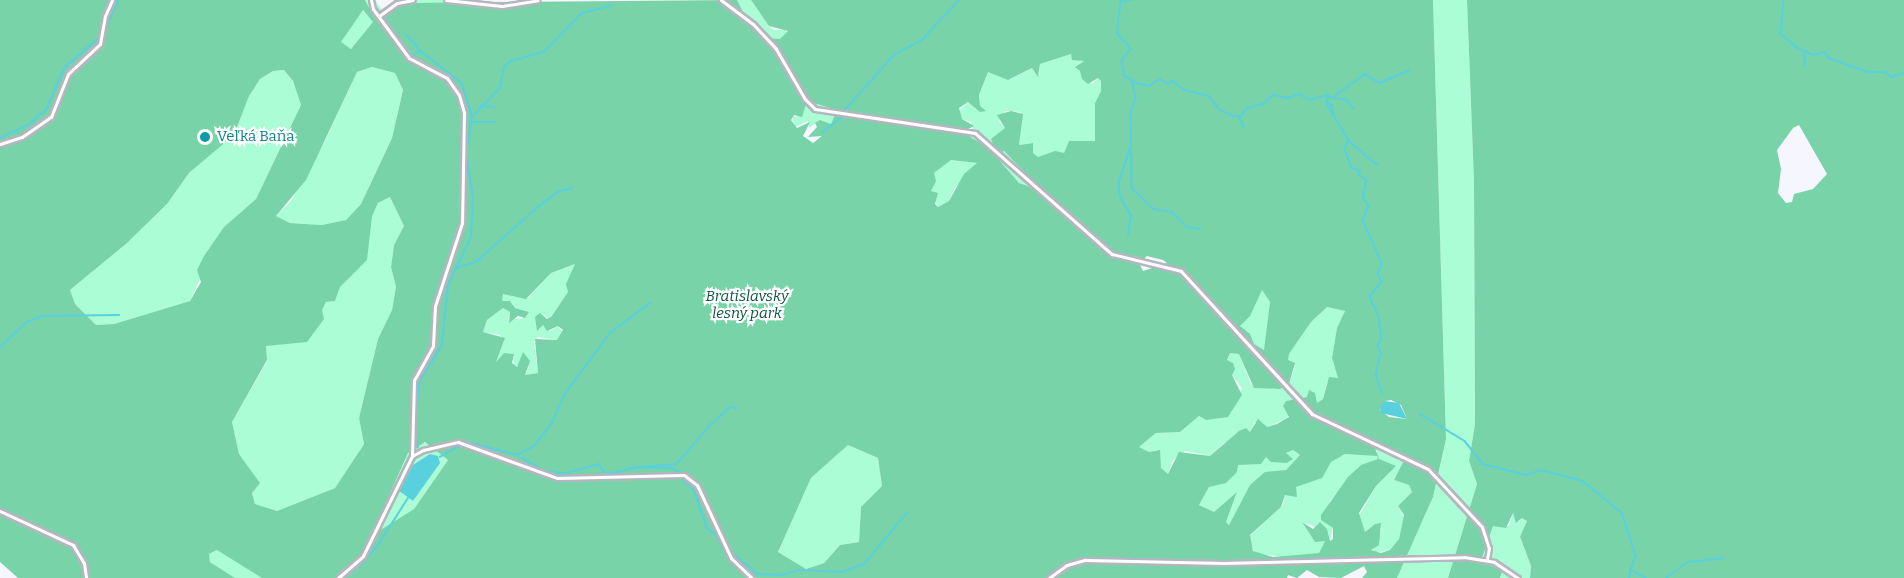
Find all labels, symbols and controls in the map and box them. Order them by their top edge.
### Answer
place label: Veľká Baňa [217,128,294,146]
marker: Veľká Baňa [198,130,212,144]
park label: Bratislavský lesný park [705,287,789,322]

